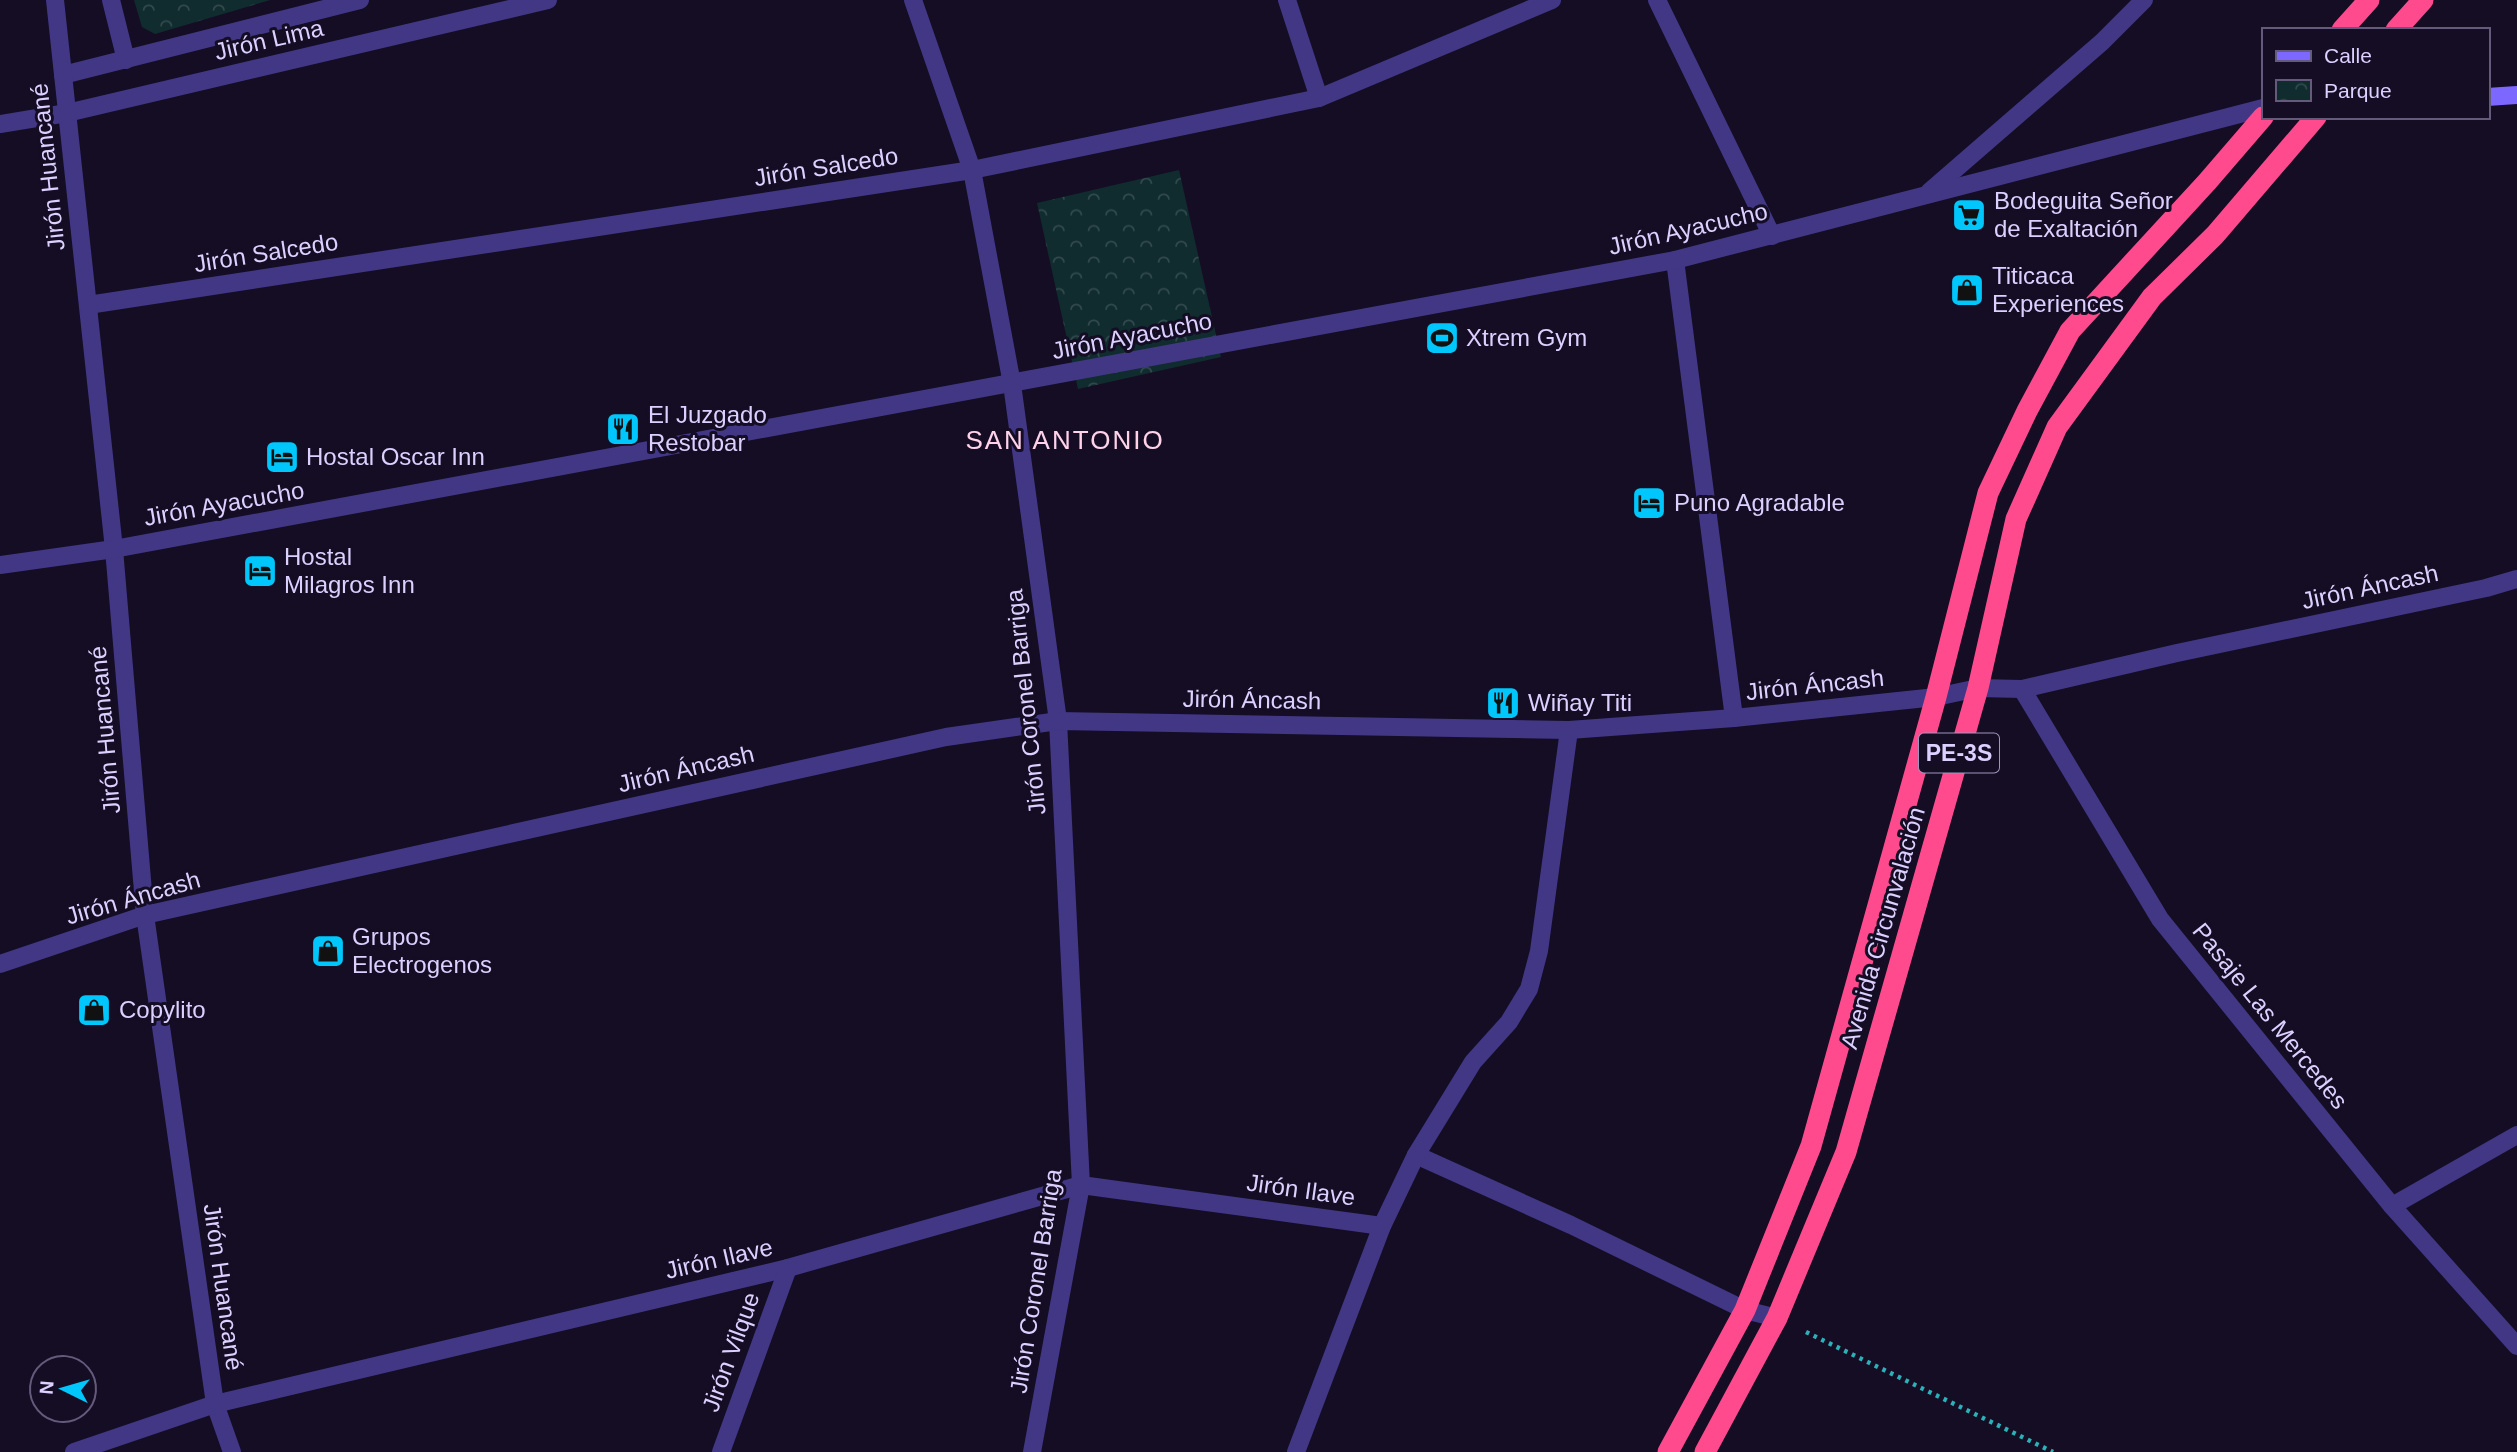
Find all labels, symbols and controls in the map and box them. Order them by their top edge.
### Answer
street label: Jirón Lima [212,14,326,65]
legend [2262,28,2489,119]
text: Calle [2324,44,2372,67]
text: Parque [2324,79,2392,102]
street label: Jirón Huancané [25,82,70,252]
street label: Jirón Salcedo [752,142,900,191]
place label: Bodeguita Señor de Exaltación [1994,187,2173,242]
supermarket icon: Bodeguita Señor de Exaltación [1950,196,1988,234]
street label: Jirón Ayacucho [1606,197,1770,260]
street label: Jirón Salcedo [192,228,340,277]
place label: Titicaca Experiences [1992,262,2124,317]
shop icon: Titicaca Experiences [1948,271,1986,309]
street label: Jirón Ayacucho [1050,307,1214,364]
sports icon: Xtrem Gym [1423,319,1461,357]
place label: Xtrem Gym [1466,324,1587,351]
place label: El Juzgado Restobar [648,401,767,456]
restaurant icon: El Juzgado Restobar [604,410,642,448]
district label: SAN ANTONIO [965,425,1165,455]
hotel icon: Hostal Oscar Inn [263,438,301,476]
place label: Hostal Oscar Inn [306,443,485,470]
street label: Jirón Ayacucho [142,476,306,531]
hotel icon: Puno Agradable [1630,484,1668,522]
place label: Puno Agradable [1674,489,1845,516]
place label: Hostal Milagros Inn [284,543,415,598]
hotel icon: Hostal Milagros Inn [241,552,279,590]
street label: Jirón Áncash [2299,559,2441,614]
street label: Jirón Coronel Barriga [1000,587,1051,816]
street label: Jirón Huancané [84,645,125,815]
street label: Jirón Áncash [1745,664,1885,705]
restaurant icon: Wiñay Titi [1484,684,1522,722]
street label: Jirón Áncash [1182,685,1322,714]
place label: Wiñay Titi [1528,689,1632,716]
road number: PE-3S [1919,734,1999,772]
street label: Jirón Áncash [615,740,757,797]
street label: Avenida Circunvalación [1835,804,1930,1052]
street label: Jirón Áncash [62,865,203,930]
street label: Pasaje Las Mercedes [2187,918,2354,1114]
place label: Grupos Electrogenos [352,923,492,978]
shop icon: Grupos Electrogenos [309,932,347,970]
shop icon: Copylito [75,991,113,1029]
place label: Copylito [119,996,206,1023]
street label: Jirón Coronel Barriga [1004,1166,1067,1395]
street label: Jirón Ilave [1245,1169,1357,1210]
street label: Jirón Huancané [198,1202,249,1372]
street label: Jirón Ilave [663,1233,775,1284]
street label: Jirón Vilque [696,1288,765,1415]
north arrow [28,1354,98,1424]
text: N [36,1380,58,1395]

